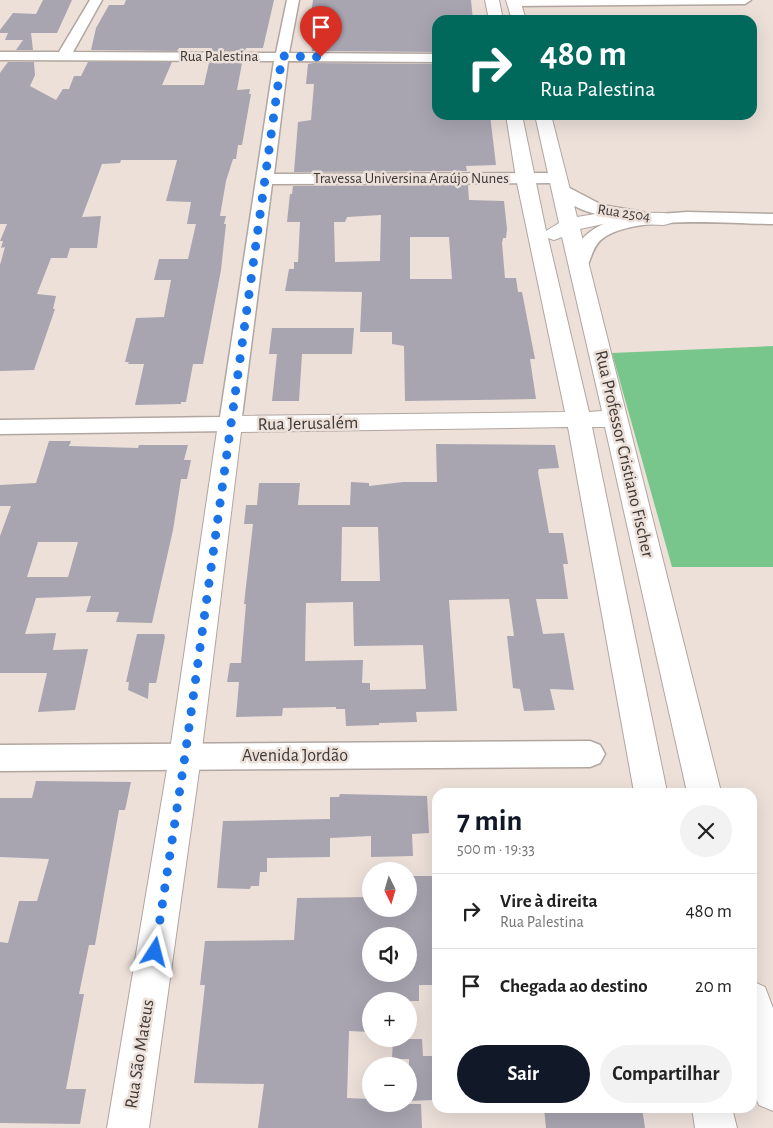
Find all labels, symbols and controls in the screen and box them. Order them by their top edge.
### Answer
pin [300,6,342,57]
icon: arrive [307,13,335,41]
icon: right [457,35,522,100]
text: 480 m [540,37,627,72]
street label: Rua Palestina [180,49,258,64]
text: Rua Palestina [540,78,655,100]
street label: Travessa Universina Araújo Nunes [313,171,509,186]
street label: Rua 2504 [597,202,651,224]
street label: Rua Professor Cristiano Fischer [591,349,657,560]
street label: Rua Jerusalém [257,414,359,434]
street label: Avenida Jordão [242,747,348,765]
button: close [680,805,732,857]
text: 7 min [457,806,522,836]
text: 500 m · 19:33 [457,841,535,857]
north arrow [362,862,418,918]
map controls [362,862,417,1112]
text: Vire à direita [500,892,598,911]
icon: right [457,897,485,925]
text: 480 m [685,902,732,921]
text: Rua Palestina [500,914,584,930]
position arrow [128,925,180,977]
button: sound [362,927,417,982]
icon: arrive [457,972,485,1000]
text: Chegada ao destino [500,977,648,996]
text: 20 m [695,977,732,996]
button: + [362,992,417,1047]
street label: Rua São Mateus [122,998,158,1110]
button: Sair [457,1045,590,1103]
button: Compartilhar [600,1045,732,1103]
button: − [362,1057,417,1112]

